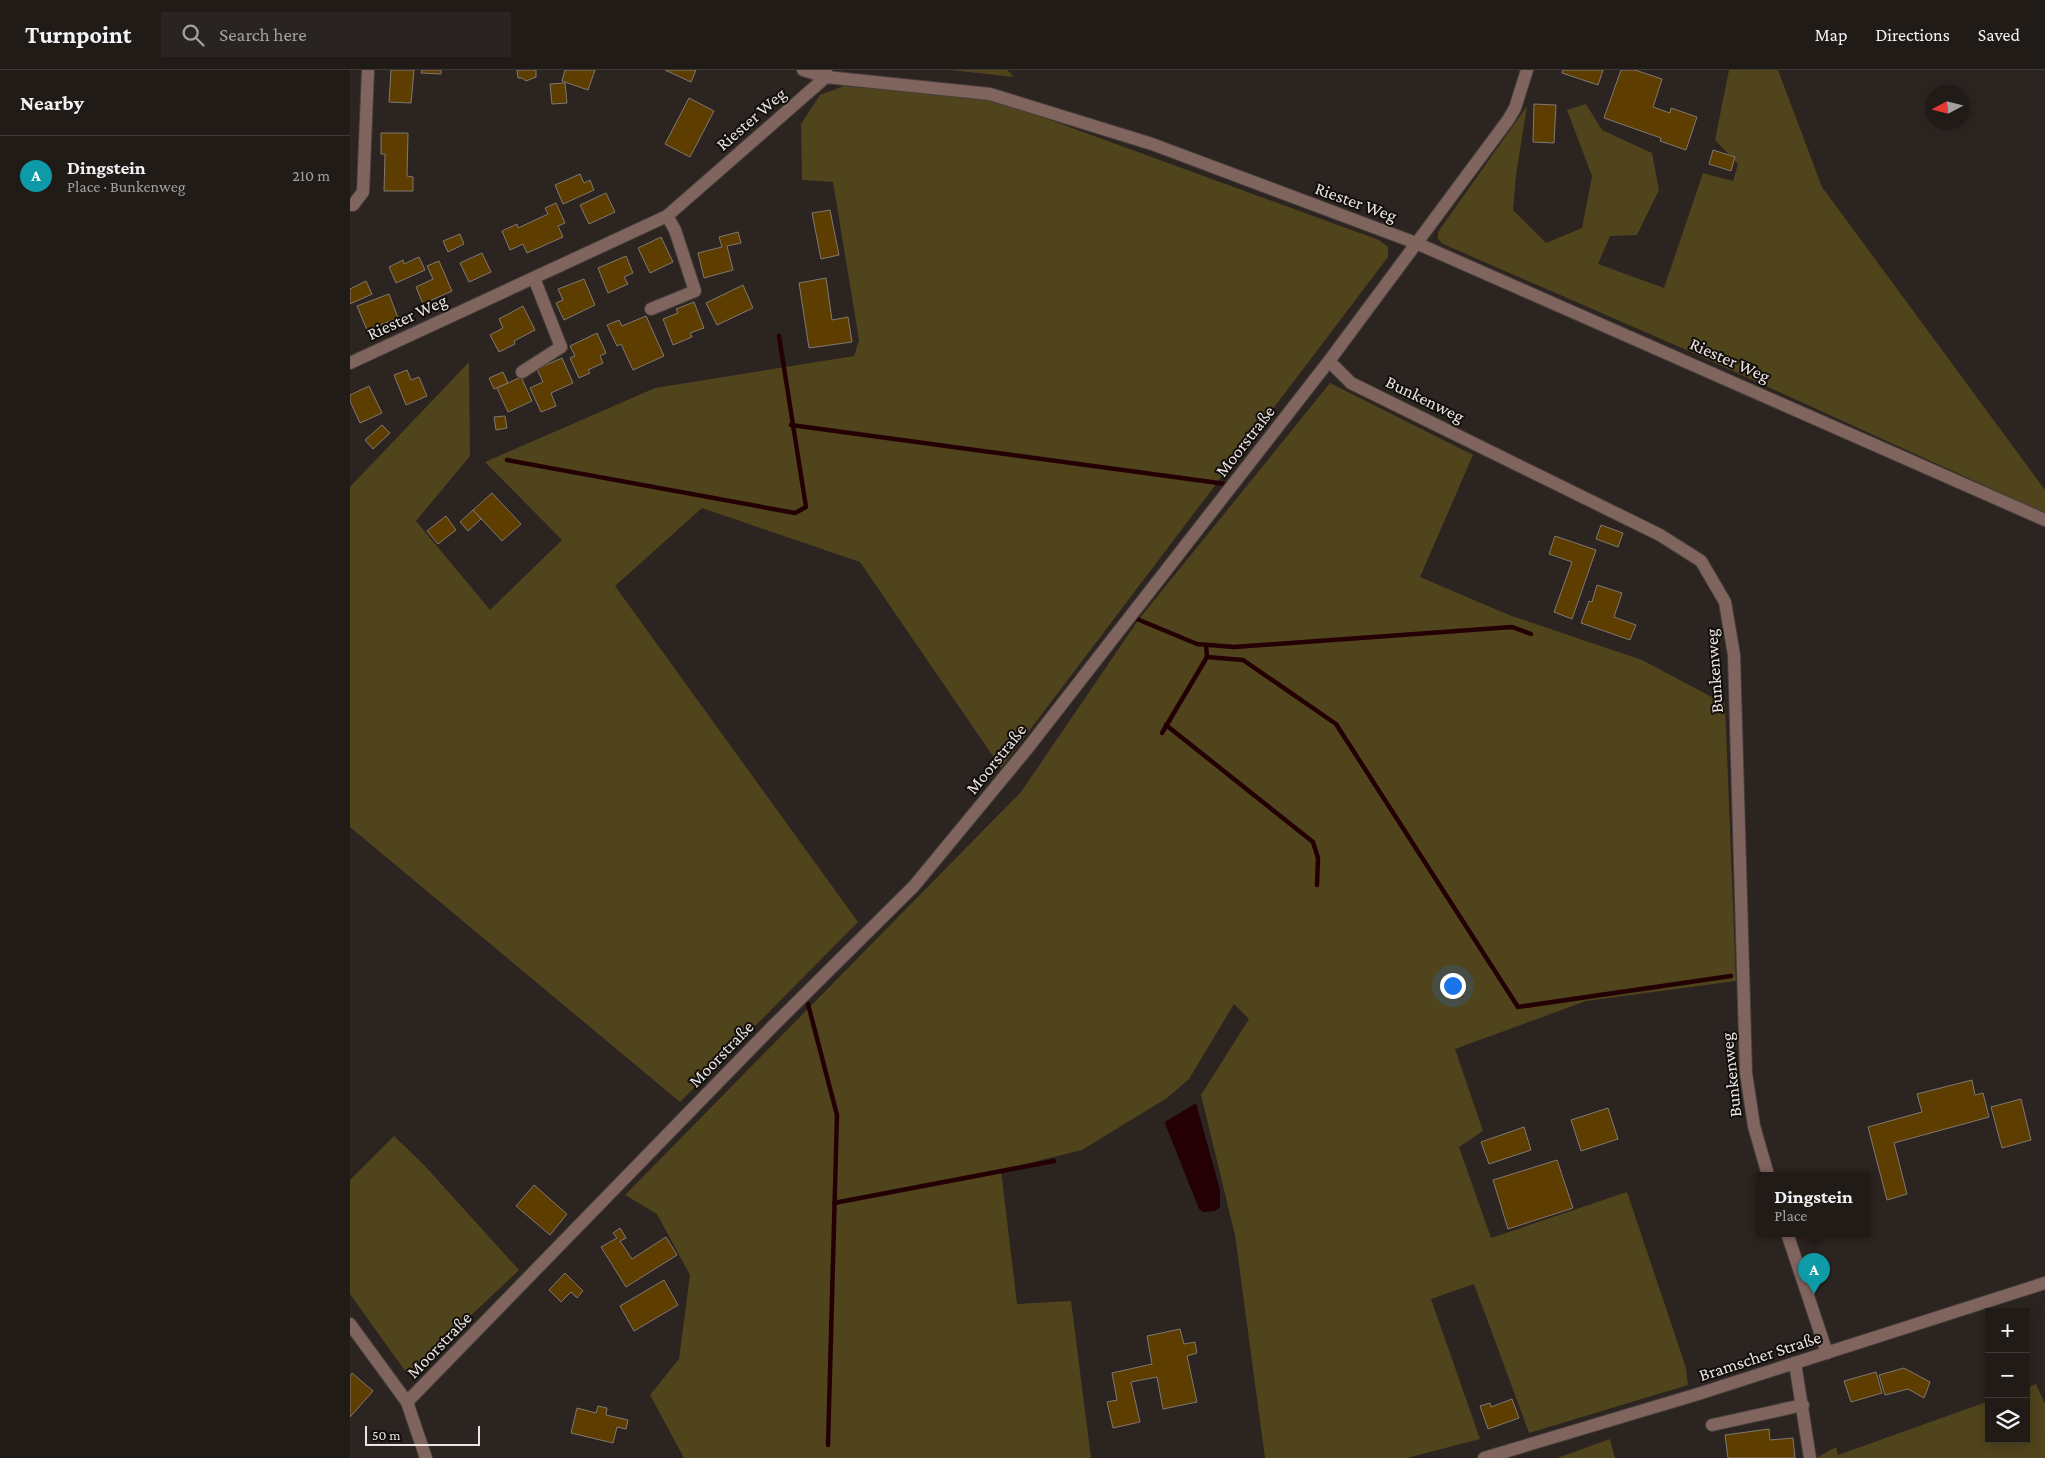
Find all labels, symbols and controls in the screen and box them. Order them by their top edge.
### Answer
search box [161,12,511,57]
text: Turnpoint [25,21,131,48]
icon: search [179,21,207,49]
text: Search here [219,24,307,45]
text: Map [1815,25,1847,45]
text: Directions [1875,25,1950,45]
text: Saved [1978,25,2020,45]
street label: Riester Weg [712,83,790,155]
north arrow [1925,85,1970,130]
text: Nearby [20,91,84,115]
text: Dingstein [67,157,146,178]
text: A [31,167,41,184]
text: 210 m [292,167,330,184]
text: Place · Bunkenweg [67,178,185,195]
street label: Riester Weg [1312,178,1400,226]
street label: Riester Weg [364,290,450,344]
street label: Riester Weg [1687,333,1773,387]
street label: Bunkenweg [1383,371,1468,427]
street label: Moorstraße [1211,402,1279,480]
street label: Bunkenweg [1701,628,1727,714]
street label: Moorstraße [962,720,1030,798]
your location [1440,973,1466,999]
street label: Moorstraße [684,1017,758,1091]
street label: Bunkenweg [1717,1032,1745,1118]
popup [1756,1172,1871,1237]
text: Dingstein [1774,1186,1853,1207]
text: Place [1774,1207,1807,1224]
pin: A [1798,1253,1830,1294]
street label: Moorstraße [402,1308,476,1382]
map controls [1985,1308,2030,1443]
button: + [1985,1308,2030,1353]
street label: Bramscher Straße [1696,1327,1824,1385]
button: − [1985,1353,2030,1398]
button: layers [1985,1398,2030,1443]
scale bar [365,1423,480,1446]
text: 50 m [372,1427,400,1443]

